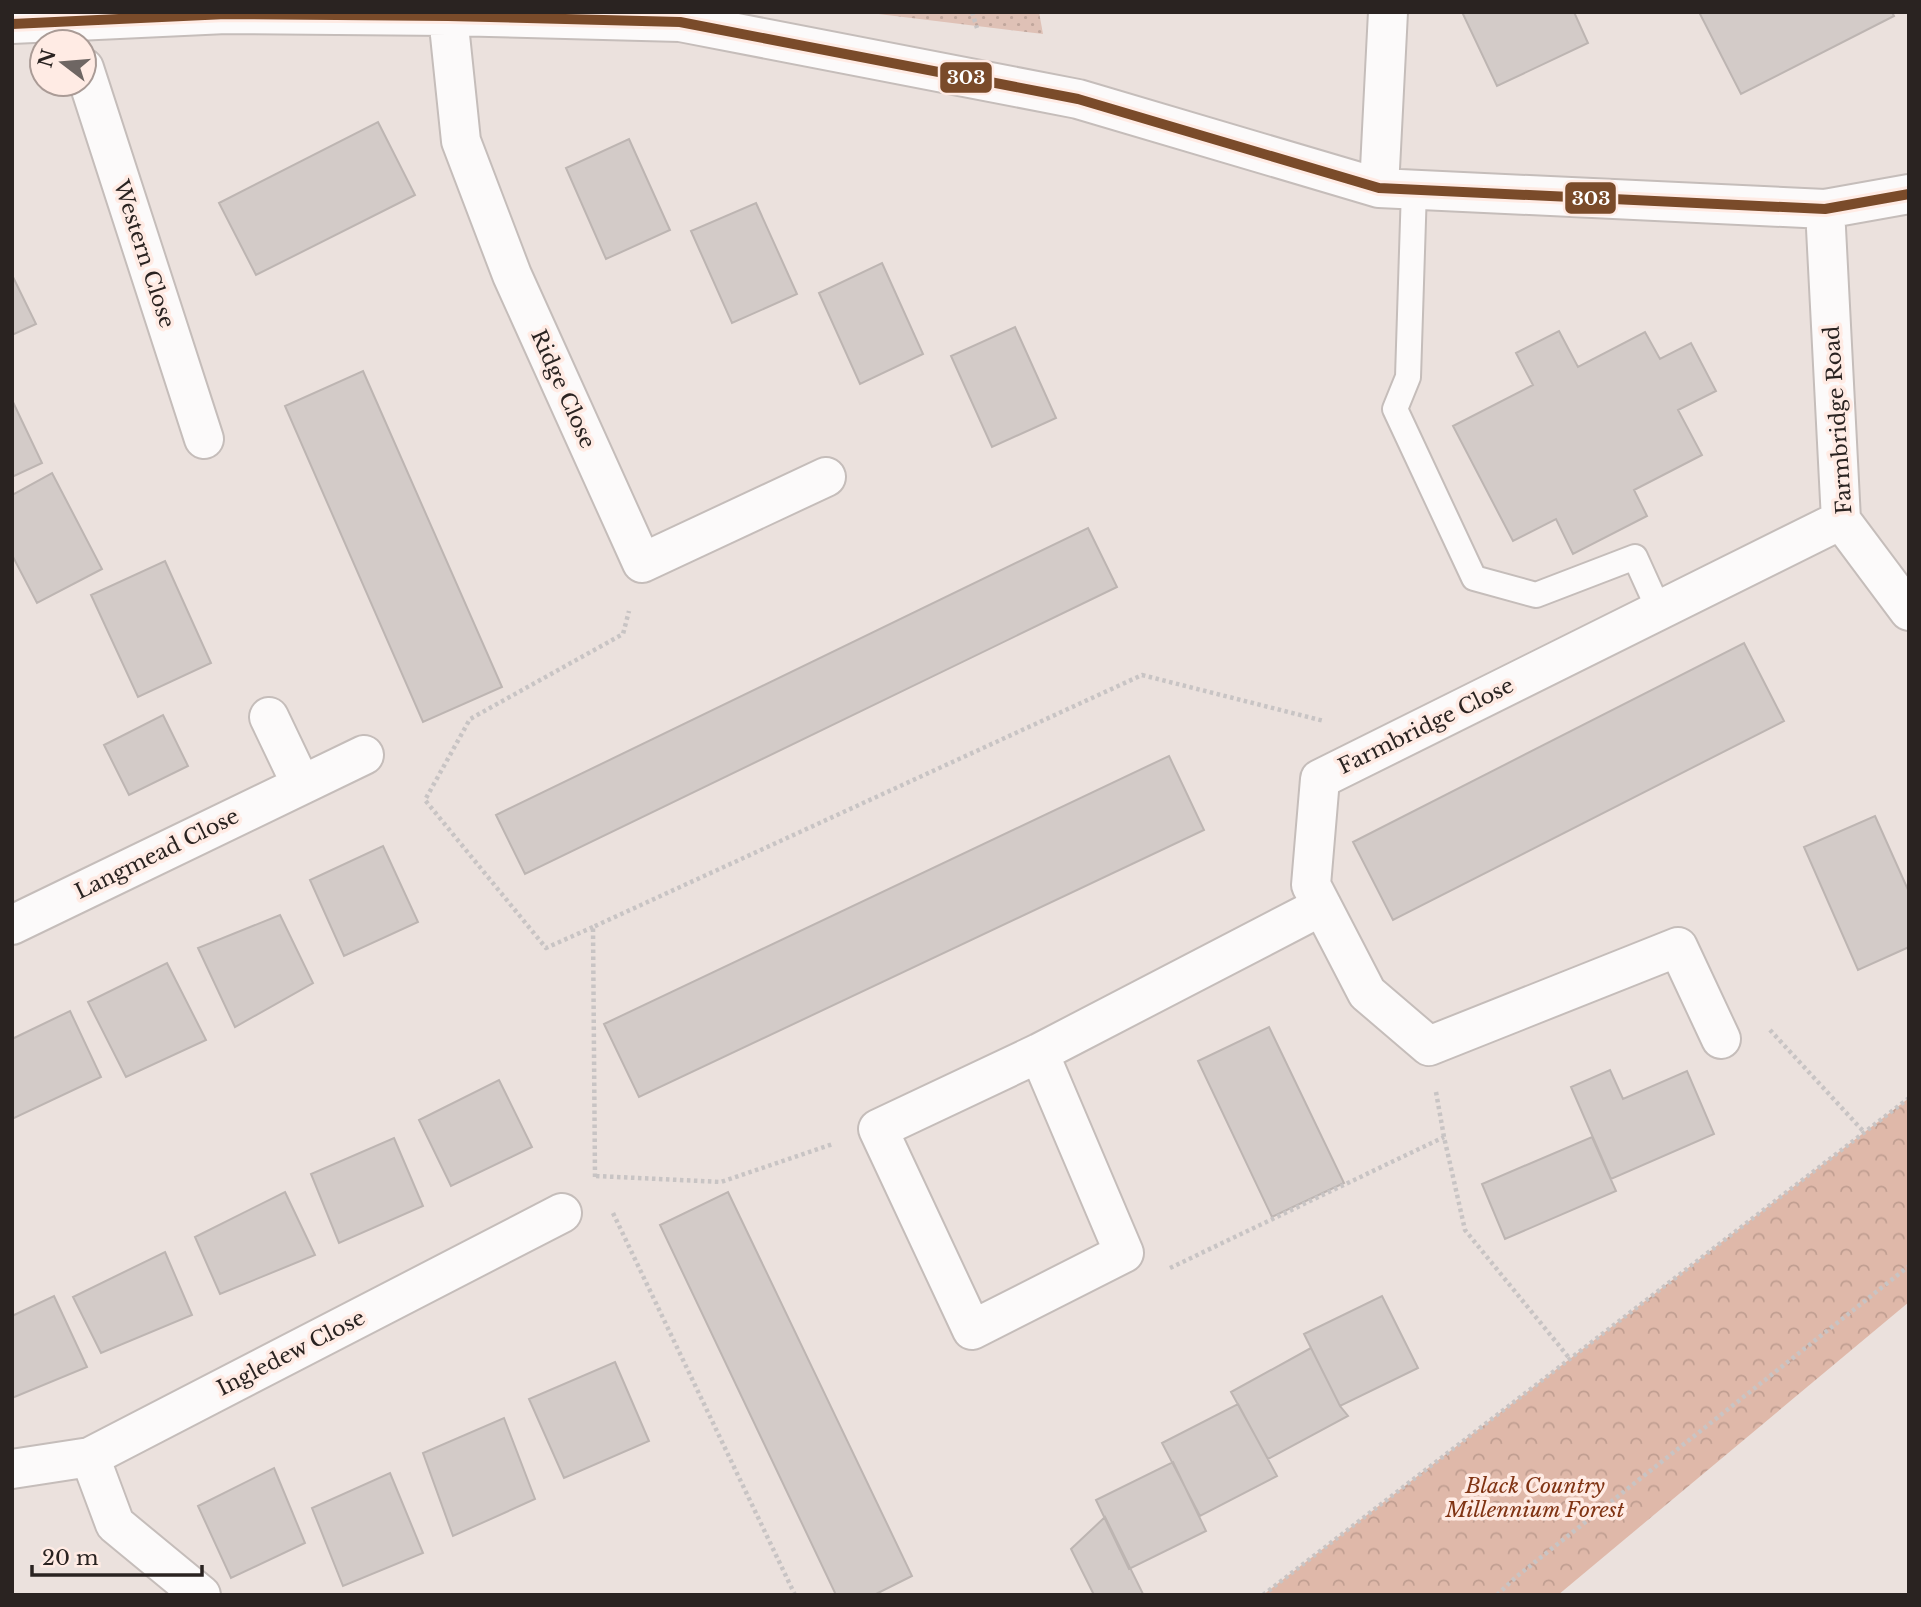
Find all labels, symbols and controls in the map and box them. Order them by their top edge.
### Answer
north arrow [28,28,98,98]
text: N [34,47,61,70]
line badge: 303 [939,61,993,94]
text: 303 [947,66,985,89]
street label: Western Close [108,176,180,331]
line badge: 303 [1564,181,1617,215]
text: 303 [1572,187,1610,210]
street label: Farmbridge Road [1818,325,1858,515]
street label: Ridge Close [525,326,601,452]
street label: Farmbridge Close [1334,672,1518,780]
street label: Langmead Close [71,803,243,905]
street label: Ingledew Close [213,1304,369,1402]
park label: Black Country Millennium Forest [1444,1473,1625,1523]
scale bar [32,1534,201,1578]
text: 20 m [42,1545,99,1571]

